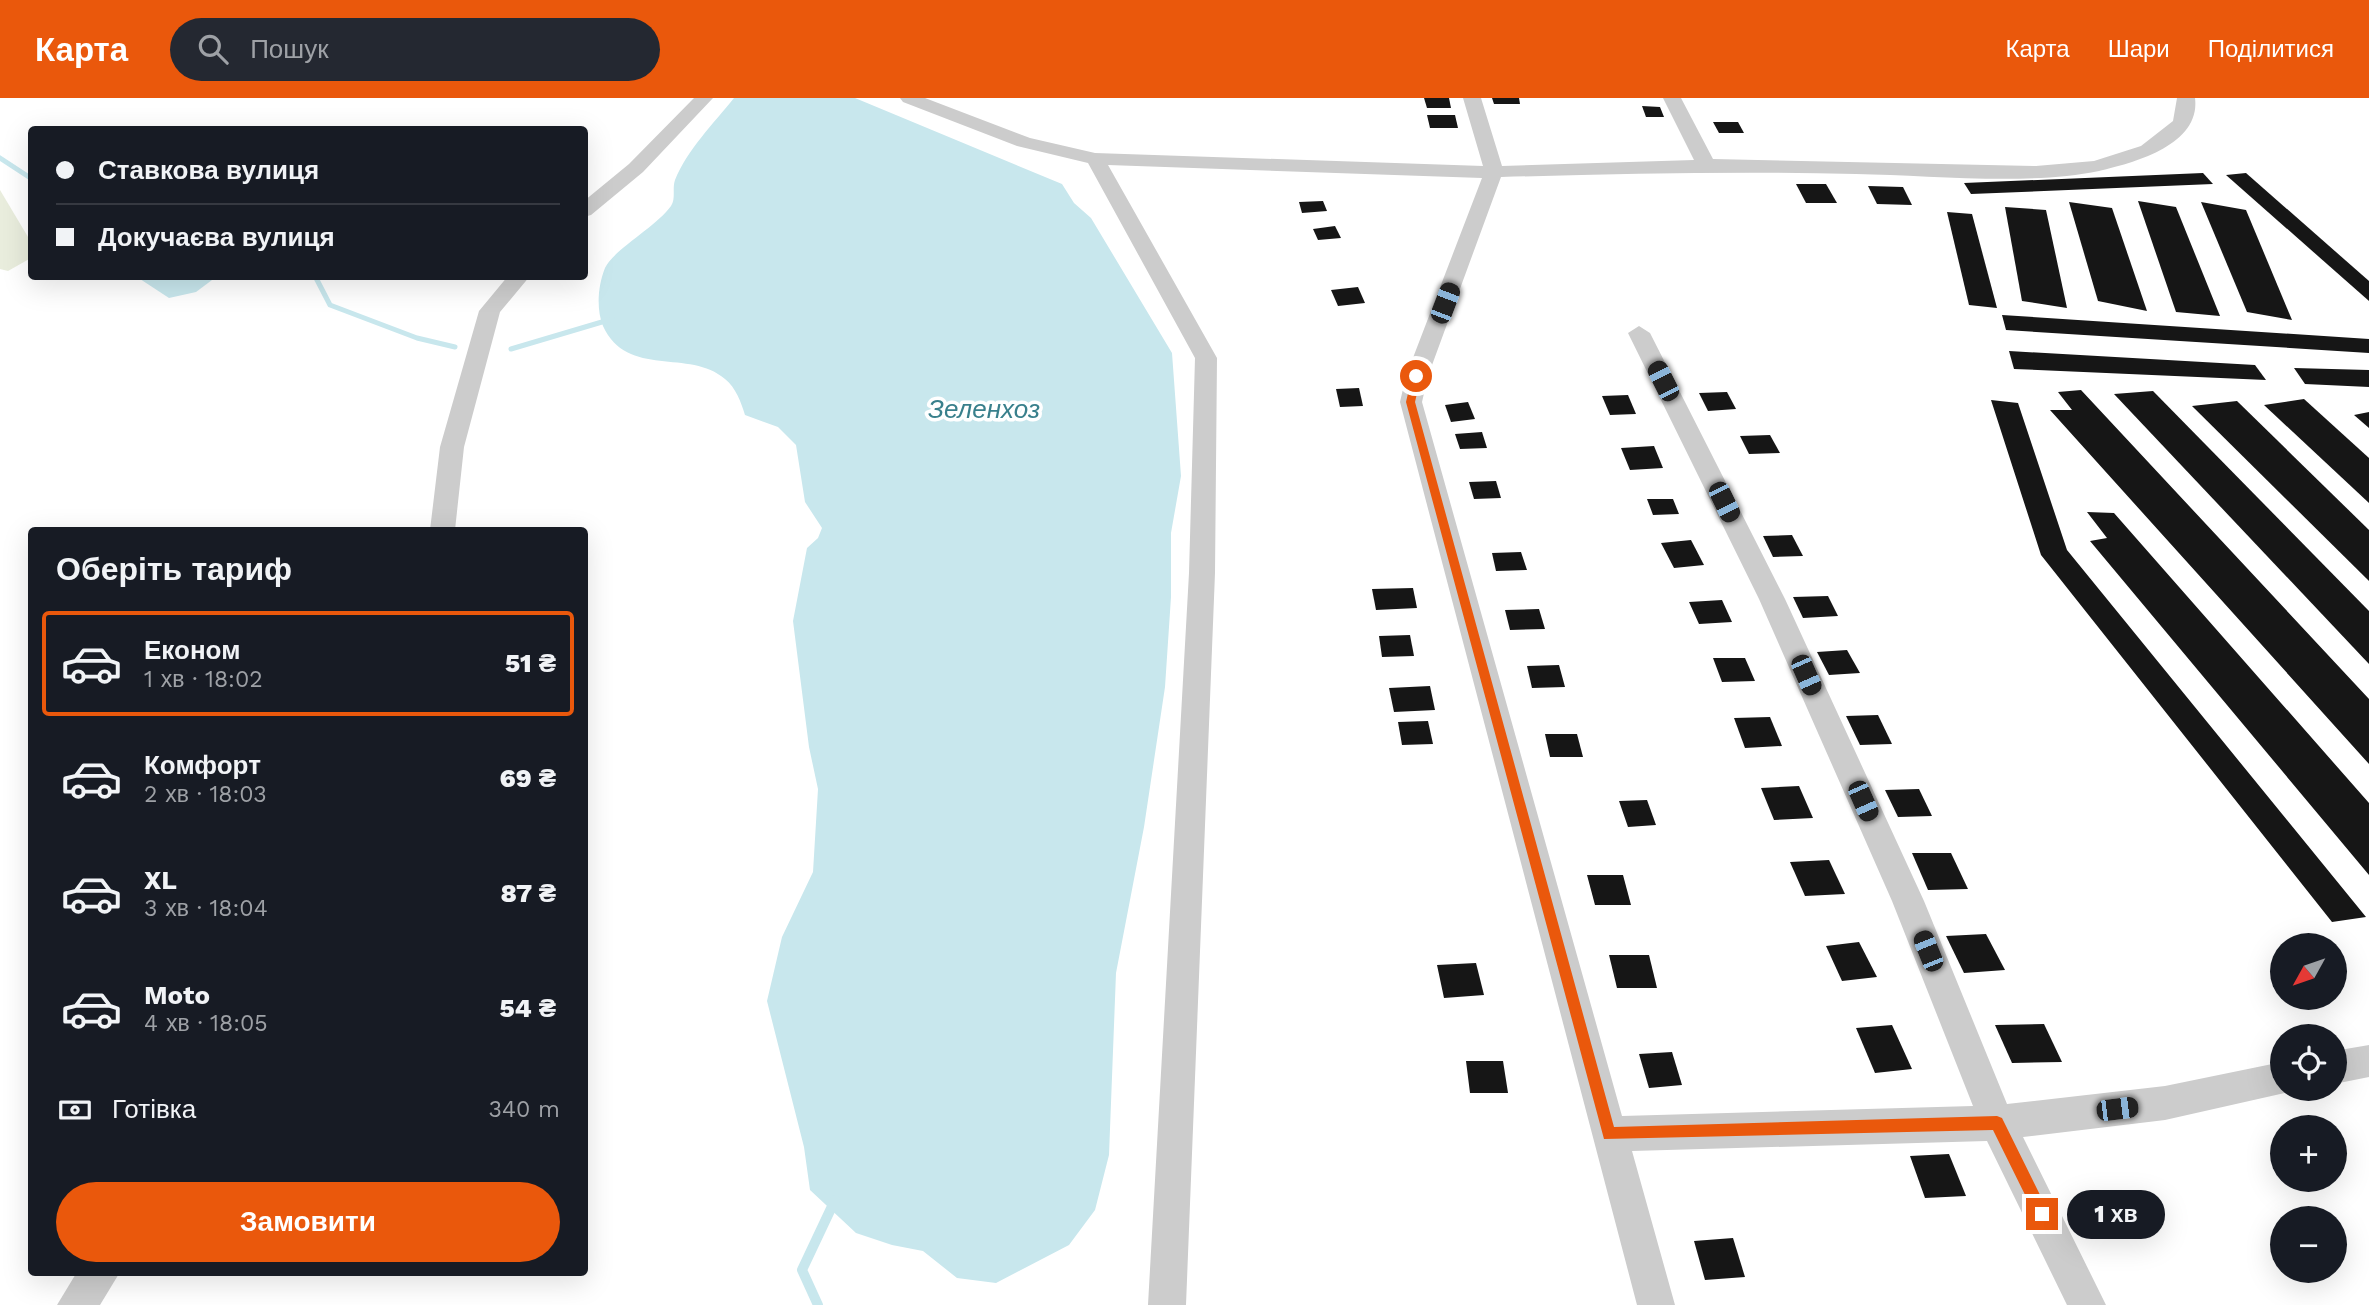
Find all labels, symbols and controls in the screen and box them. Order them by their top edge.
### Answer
search box [170,18,660,81]
text: Карта [35,30,128,69]
icon: search [194,30,232,68]
text: Пошук [250,34,329,64]
text: Карта [2005,35,2070,63]
text: Шари [2108,35,2170,63]
text: Поділитися [2208,35,2334,63]
text: Ставкова вулиця [98,155,319,185]
text: Докучаєва вулиця [98,222,335,252]
car [1428,280,1463,326]
car [1645,358,1682,404]
route start [1400,360,1432,392]
water label: Зеленхоз [928,394,1040,424]
car [1706,479,1743,525]
text: Оберіть тариф [56,550,292,588]
icon: car [60,632,123,695]
text: Економ [144,635,240,665]
text: 51 ₴ [505,648,556,678]
car [1788,652,1825,698]
text: 1 хв · 18:02 [144,666,263,693]
icon: car [60,747,123,810]
text: Комфорт [144,750,261,780]
text: 69 ₴ [500,763,556,793]
car [1845,778,1882,824]
text: 2 хв · 18:03 [144,781,267,808]
icon: car [60,862,123,925]
text: XL [144,865,177,895]
text: 87 ₴ [500,878,556,908]
text: 3 хв · 18:04 [144,895,268,922]
car [1911,928,1946,974]
north arrow [2270,933,2347,1010]
map controls [2270,933,2347,1283]
icon: car [60,977,123,1040]
text: Moto [144,980,210,1010]
text: 54 ₴ [499,993,556,1023]
text: 4 хв · 18:05 [144,1010,268,1037]
button: locate [2270,1024,2347,1101]
icon: cash [56,1091,94,1129]
text: Готівка [112,1094,196,1124]
text: 340 m [488,1096,560,1123]
car [2095,1096,2140,1122]
button: + [2270,1115,2347,1192]
button: Замовити [56,1182,560,1262]
callout: 1 хв [2066,1190,2164,1238]
route end [2026,1198,2058,1230]
text: 1 хв [2094,1201,2138,1228]
button: − [2270,1206,2347,1283]

